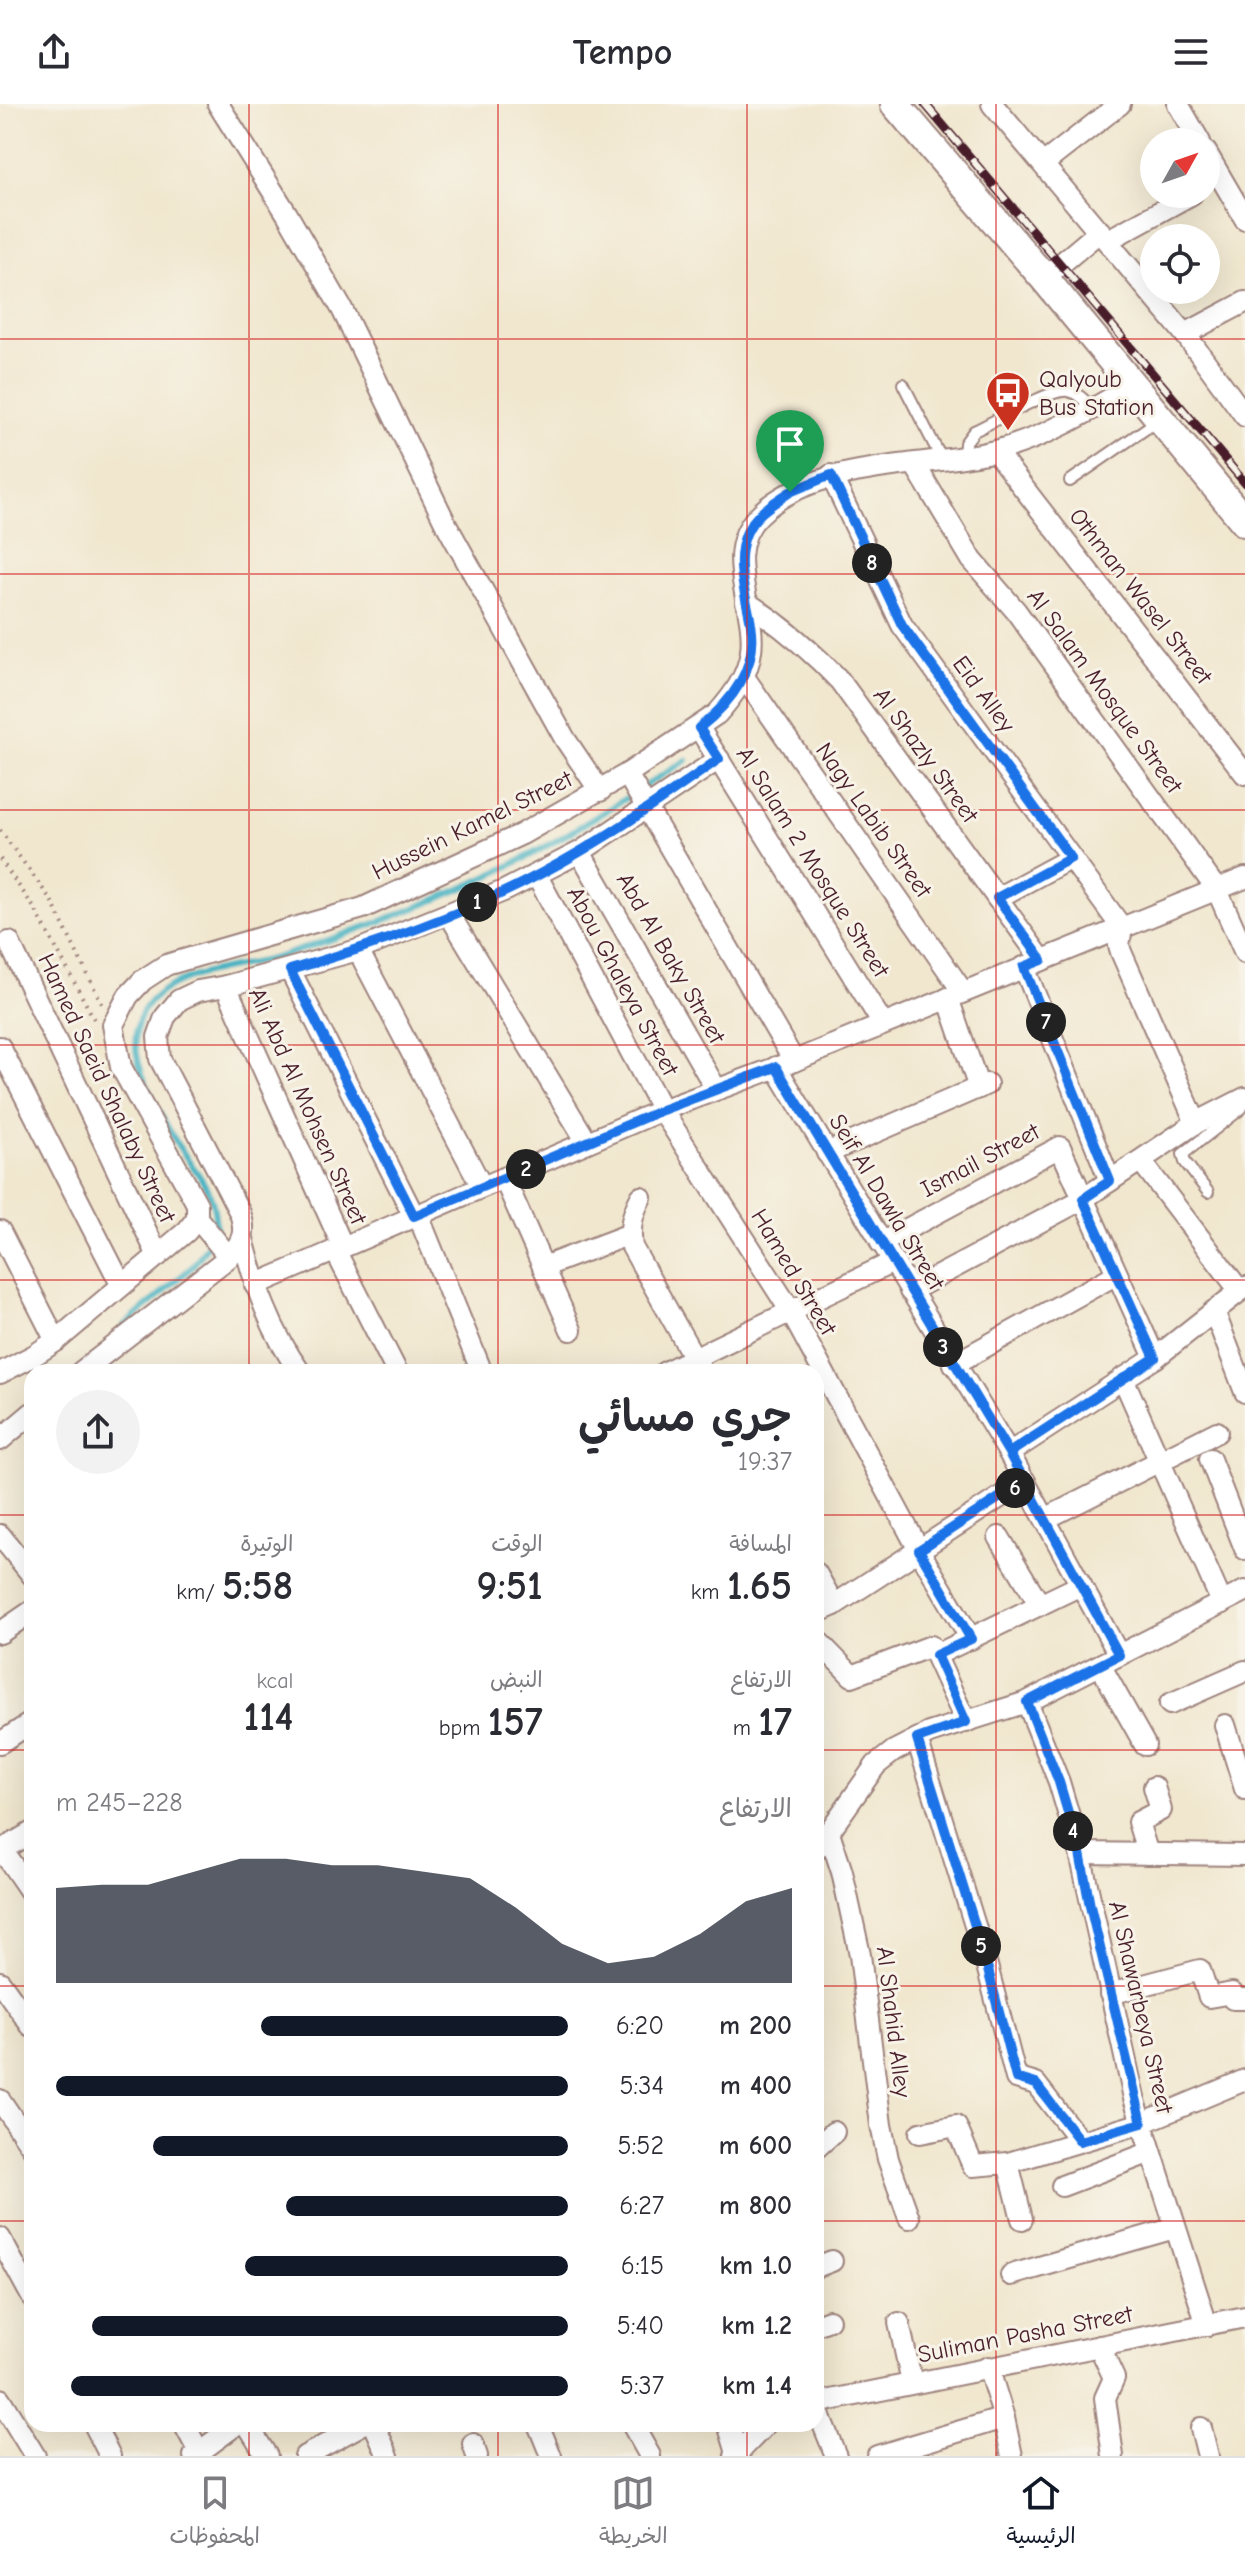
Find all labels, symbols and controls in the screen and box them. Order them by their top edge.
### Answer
icon: share [32,30,76,74]
icon: menu [1169,30,1213,74]
text: Tempo [573,32,672,73]
north arrow [1140,128,1220,208]
map controls [1140,128,1220,304]
button: locate [1140,224,1220,304]
place label: Qalyoub Bus Station [1039,365,1154,421]
bus stop icon: Qalyoub Bus Station [984,369,1032,432]
pin [756,410,824,492]
icon: arrive [768,422,812,466]
street label: Othman Wasel Street [1064,502,1219,690]
pin: 8 [852,543,892,583]
text: 8 [866,550,878,576]
street label: Al Salam Mosque Street [1021,583,1189,800]
street label: Eid Alley [947,650,1021,738]
street label: Al Shazly Street [868,682,985,829]
street label: Nagy Labib Street [810,737,939,904]
street label: Al Salam 2 Mosque Street [731,742,896,983]
street label: Hussein Kamel Street [367,764,578,886]
street label: Abd Al Baky Street [611,868,732,1049]
pin: 1 [457,882,497,922]
street label: Abou Ghaleya Street [561,882,685,1081]
text: 1 [473,889,481,915]
street label: Hamed Saeid Shalaby Street [32,949,182,1228]
street label: Ali Abd Al Mohsen Street [243,983,373,1230]
pin: 7 [1026,1002,1066,1042]
text: 7 [1041,1009,1051,1035]
street label: Seif Al Dawla Street [823,1109,951,1296]
street label: Ismail Street [916,1116,1045,1203]
pin: 2 [506,1149,546,1189]
text: 2 [521,1156,531,1182]
street label: Hamed Street [745,1204,843,1341]
pin: 3 [923,1327,963,1367]
text: 3 [938,1334,948,1360]
button: share [56,1390,140,1474]
text: جري مسائي [578,1391,792,1442]
text: 19:37 [738,1447,792,1477]
pin: 6 [995,1468,1035,1508]
text: 6 [1009,1475,1021,1501]
text: الوتيرة [240,1531,293,1557]
text: الوقت [491,1531,543,1557]
text: المسافة [729,1531,792,1557]
text: 5:58 [222,1563,293,1609]
text: 9:51 [477,1563,543,1609]
text: 1.65 [727,1563,792,1609]
text: /km [176,1579,222,1605]
text: km [691,1579,727,1605]
text: النبض [490,1667,543,1693]
text: الارتفاع [730,1667,792,1693]
text: kcal [256,1668,293,1694]
text: 114 [244,1694,293,1740]
text: 157 [488,1699,543,1745]
text: 17 [758,1699,792,1745]
text: bpm [439,1715,488,1741]
text: m [733,1715,758,1741]
text: 228–245 m [56,1788,183,1818]
text: الارتفاع [719,1794,792,1824]
pin: 4 [1053,1811,1093,1851]
text: 4 [1068,1818,1078,1844]
street label: Al Shawarbeya Street [1103,1898,1179,2117]
pin: 5 [961,1926,1001,1966]
text: 5 [975,1933,987,1959]
street label: Al Shahid Alley [871,1945,917,2099]
text: 6:20 [616,2011,664,2041]
text: 200 m [719,2011,792,2041]
text: 5:34 [619,2071,664,2101]
text: 400 m [720,2071,792,2101]
text: 5:52 [618,2131,664,2161]
text: 600 m [719,2131,792,2161]
text: 6:27 [619,2191,664,2221]
text: 800 m [719,2191,792,2221]
text: 6:15 [621,2251,664,2281]
text: 1.0 km [720,2251,792,2281]
street label: Suliman Pasha Street [915,2299,1136,2369]
text: 5:40 [617,2311,664,2341]
text: 1.2 km [722,2311,792,2341]
text: 5:37 [620,2371,664,2401]
text: 1.4 km [722,2371,792,2401]
tab: المحفوظات [169,2471,260,2555]
tab: الخريطة [599,2471,668,2555]
tab: الرئيسية [1006,2471,1076,2555]

